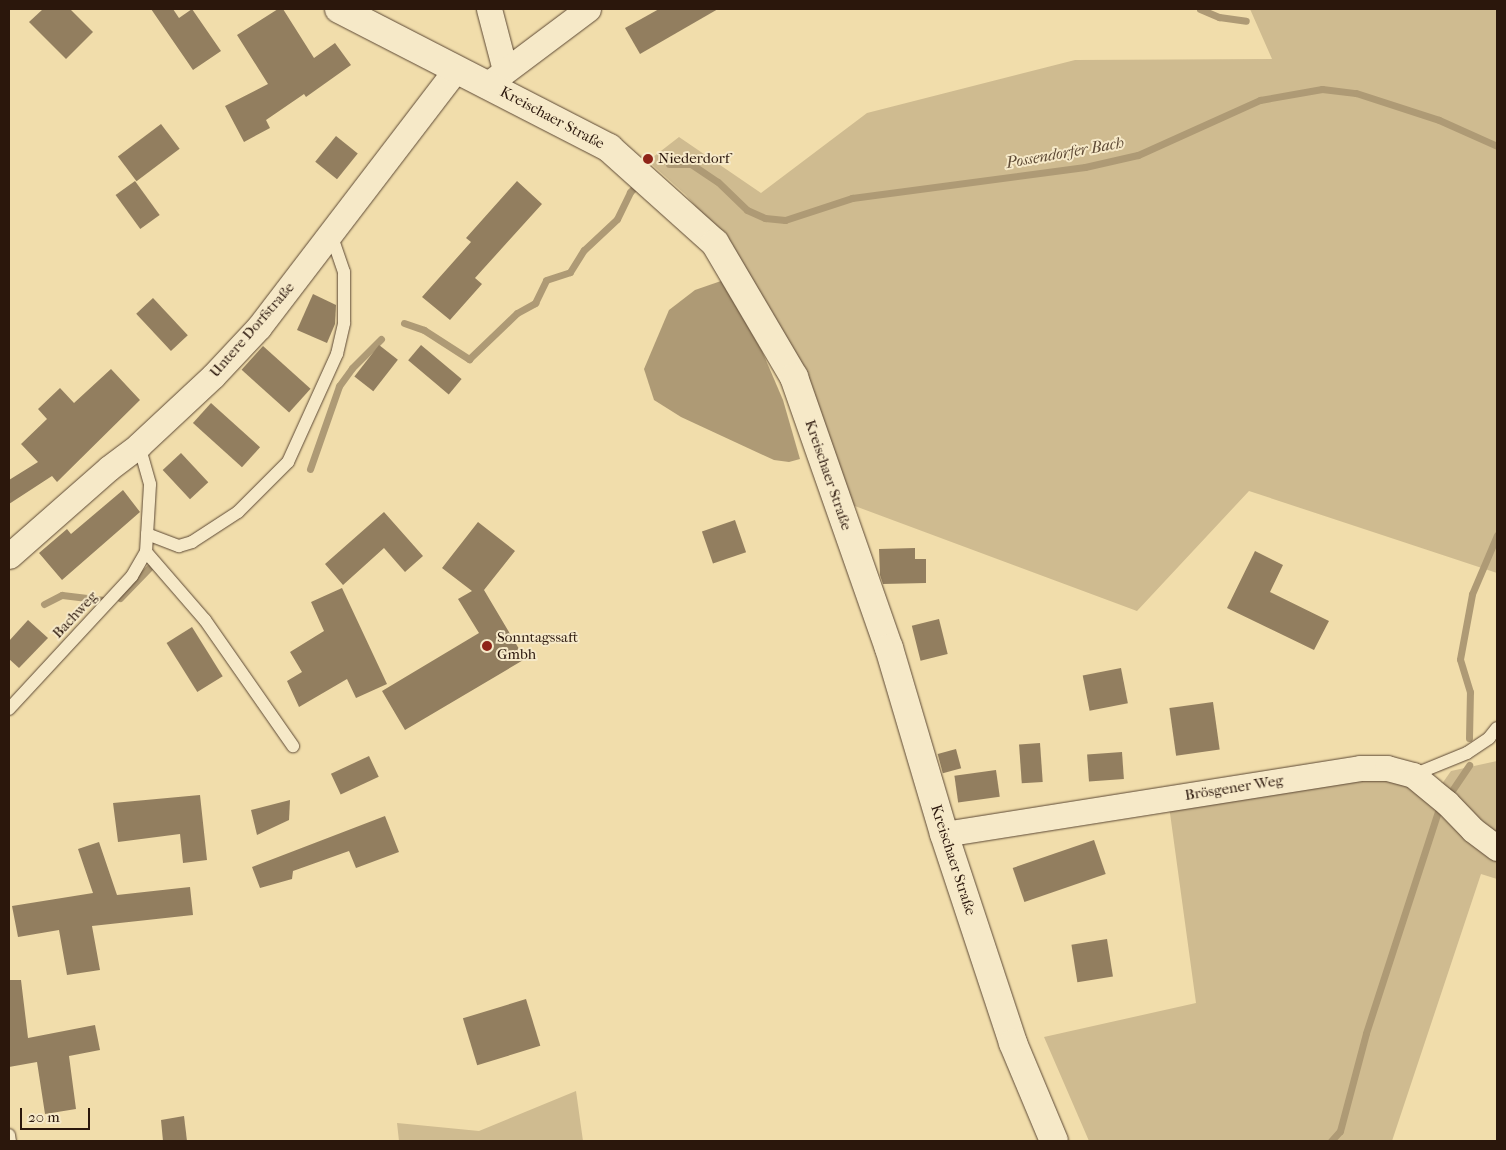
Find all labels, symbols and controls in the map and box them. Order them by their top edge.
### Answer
street label: Kreischaer Straße [497,83,607,153]
water label: Possendorfer Bach [1005,133,1125,173]
place label: Niederdorf [658,150,730,168]
marker: Niederdorf [642,153,654,165]
street label: Untere Dorfstraße [206,279,298,381]
street label: Kreischaer Straße [801,417,855,533]
street label: Bachweg [49,588,101,642]
place label: Sonntagssaft Gmbh [497,628,578,663]
marker: Sonntagssaft Gmbh [481,640,493,652]
street label: Brösgener Weg [1183,771,1285,805]
street label: Kreischaer Straße [927,802,979,918]
scale bar [22,1098,92,1130]
text: 20 m [28,1108,60,1126]

